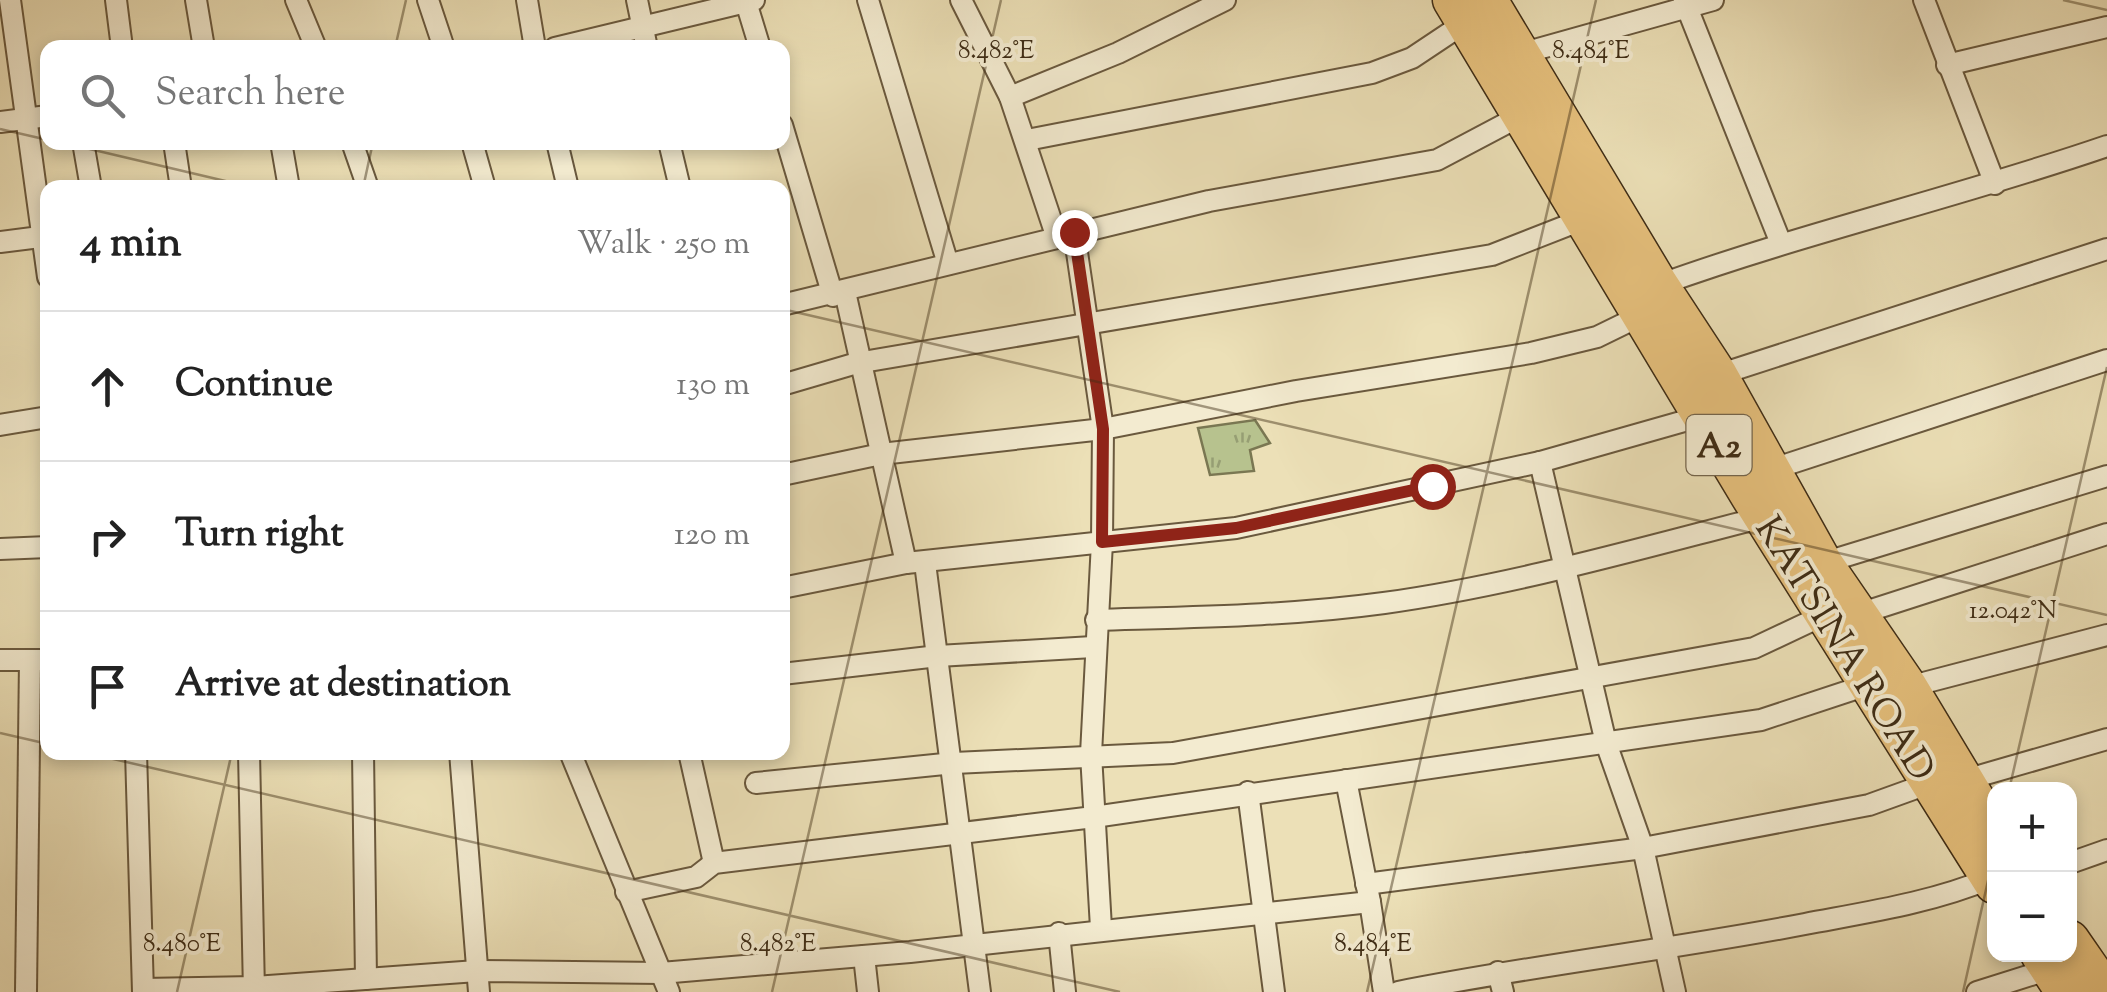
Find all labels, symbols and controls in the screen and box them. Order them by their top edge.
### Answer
text: 8.482°E [958,34,1034,70]
text: 8.484°E [1552,34,1630,70]
search box [40,40,790,150]
icon: search [75,68,130,123]
text: Search here [155,68,346,122]
route end [1052,210,1098,256]
text: 4 min [80,215,182,275]
text: Walk · 250 m [577,222,750,268]
icon: ahead [80,359,135,414]
text: Continue [175,359,333,413]
text: 130 m [676,363,750,409]
road number: A2 [1686,415,1752,475]
route start [1410,464,1456,510]
street label: KATSINA ROAD [1739,507,1946,793]
icon: right [80,509,135,564]
text: Turn right [175,509,343,563]
text: 120 m [674,513,750,559]
text: 12.042°N [1969,594,2057,630]
icon: arrive [80,659,135,714]
text: Arrive at destination [175,659,511,713]
map controls [1987,782,2077,962]
button: + [1987,782,2077,872]
button: − [1987,872,2077,962]
text: 8.480°E [143,927,221,963]
text: 8.482°E [740,927,816,963]
text: 8.484°E [1334,927,1412,963]

